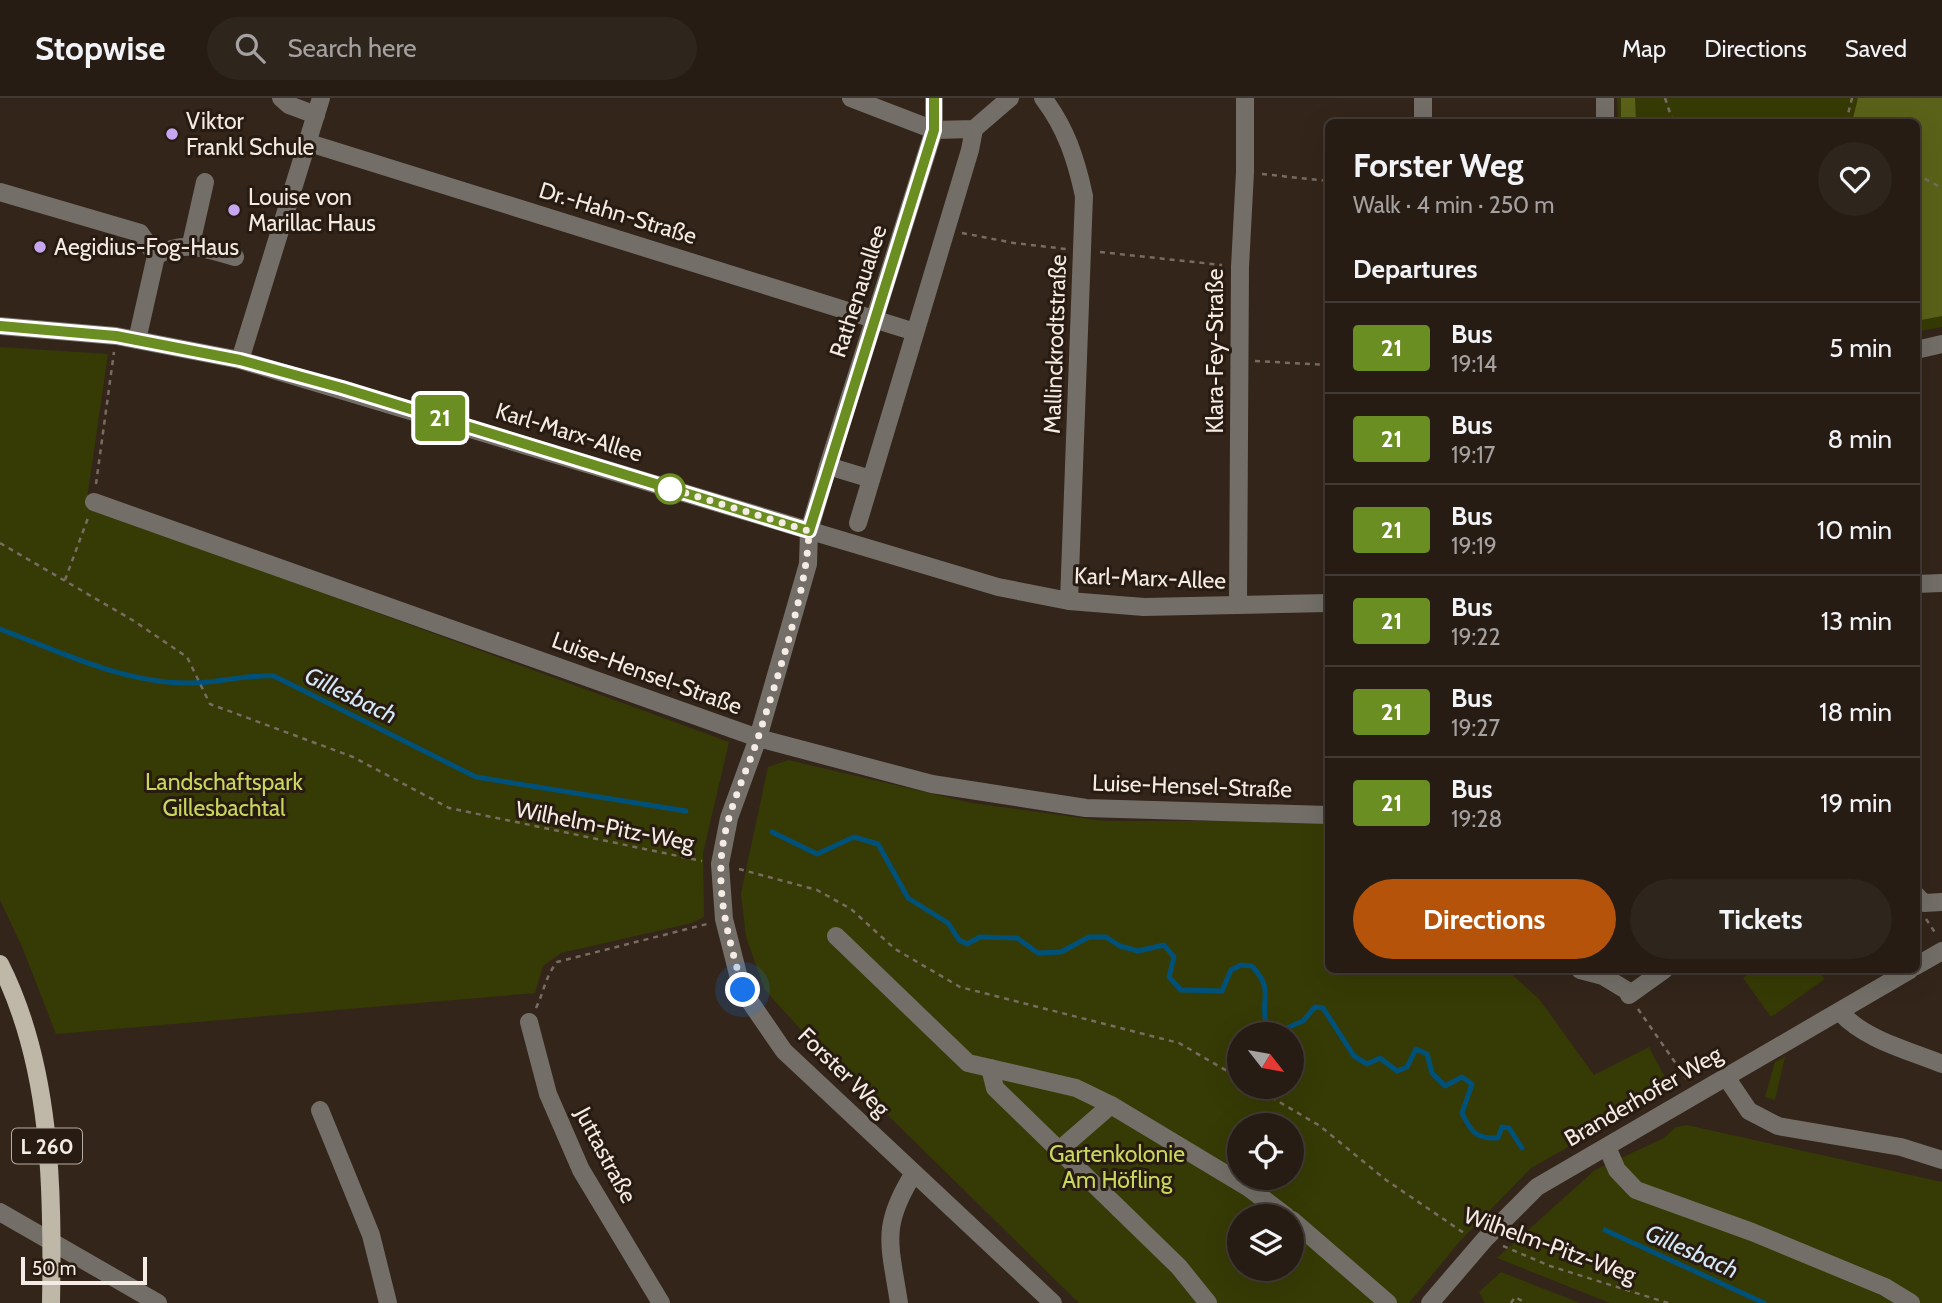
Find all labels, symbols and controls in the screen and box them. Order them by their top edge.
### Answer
search box [207,17,697,80]
text: Stopwise [35,28,165,68]
icon: search [231,29,269,67]
text: Search here [287,32,417,64]
text: Map [1622,34,1666,63]
text: Directions [1704,34,1807,63]
text: Saved [1845,34,1907,63]
place label: Viktor Frankl Schule [186,107,315,161]
marker: Viktor Frankl Schule [164,126,180,142]
button: heart [1818,142,1892,216]
text: Forster Weg [1353,145,1524,185]
street label: Dr.-Hahn-Straße [536,176,700,250]
place label: Louise von Marillac Haus [248,183,376,237]
text: Walk · 4 min · 250 m [1353,191,1555,219]
marker: Louise von Marillac Haus [226,202,242,218]
street label: Rathenauallee [823,221,893,361]
place label: Aegidius-Fog-Haus [54,233,239,261]
marker: Aegidius-Fog-Haus [32,239,48,255]
text: Departures [1353,253,1477,285]
street label: Mallinckrodtstraße [1038,254,1072,434]
street label: Klara-Fey-Straße [1201,268,1229,434]
text: Bus [1451,318,1492,350]
text: 5 min [1829,332,1892,364]
text: 21 [1381,333,1402,362]
text: 19:14 [1451,350,1497,378]
line badge: 21 [408,395,472,441]
street label: Karl-Marx-Allee [492,396,646,468]
text: 21 [429,403,451,432]
text: Bus [1451,409,1492,441]
text: 8 min [1828,423,1892,455]
text: 21 [1381,424,1402,453]
text: 19:17 [1451,441,1495,469]
unlabelled marker [655,474,685,504]
text: Bus [1451,500,1492,532]
text: 10 min [1817,514,1892,546]
text: 21 [1381,515,1402,544]
text: 19:19 [1451,532,1497,560]
street label: Karl-Marx-Allee [1074,561,1227,595]
text: Bus [1451,591,1492,623]
text: 13 min [1821,605,1892,637]
text: 21 [1381,606,1402,635]
text: 19:22 [1451,623,1500,651]
street label: Luise-Hensel-Straße [548,626,746,720]
water label: Gillesbach [300,660,402,730]
text: Bus [1451,682,1492,714]
text: 18 min [1819,696,1892,728]
text: 21 [1381,697,1402,726]
text: 19:27 [1451,714,1500,742]
park label: Landschaftspark Gillesbachtal [145,768,304,822]
street label: Luise-Hensel-Straße [1092,769,1293,803]
text: Bus [1451,773,1492,805]
text: 19 min [1820,787,1892,819]
text: 21 [1381,788,1402,817]
street label: Wilhelm-Pitz-Weg [513,795,697,857]
text: 19:28 [1451,805,1502,833]
button: Directions [1353,879,1616,959]
button: Tickets [1630,879,1892,959]
your location [725,972,760,1007]
street label: Forster Weg [792,1021,896,1123]
north arrow [1227,1022,1304,1099]
map controls [1227,1022,1304,1281]
street label: Branderhofer Weg [1559,1039,1727,1152]
street label: Juttastraße [569,1101,643,1208]
button: locate [1227,1113,1304,1190]
road number: L 260 [12,1128,82,1164]
park label: Gartenkolonie Am Höfling [1049,1140,1185,1194]
street label: Wilhelm-Pitz-Weg [1460,1201,1640,1289]
button: layers [1227,1204,1304,1281]
water label: Gillesbach [1641,1218,1743,1284]
scale bar [21,1254,147,1286]
text: 50 m [32,1257,76,1280]

